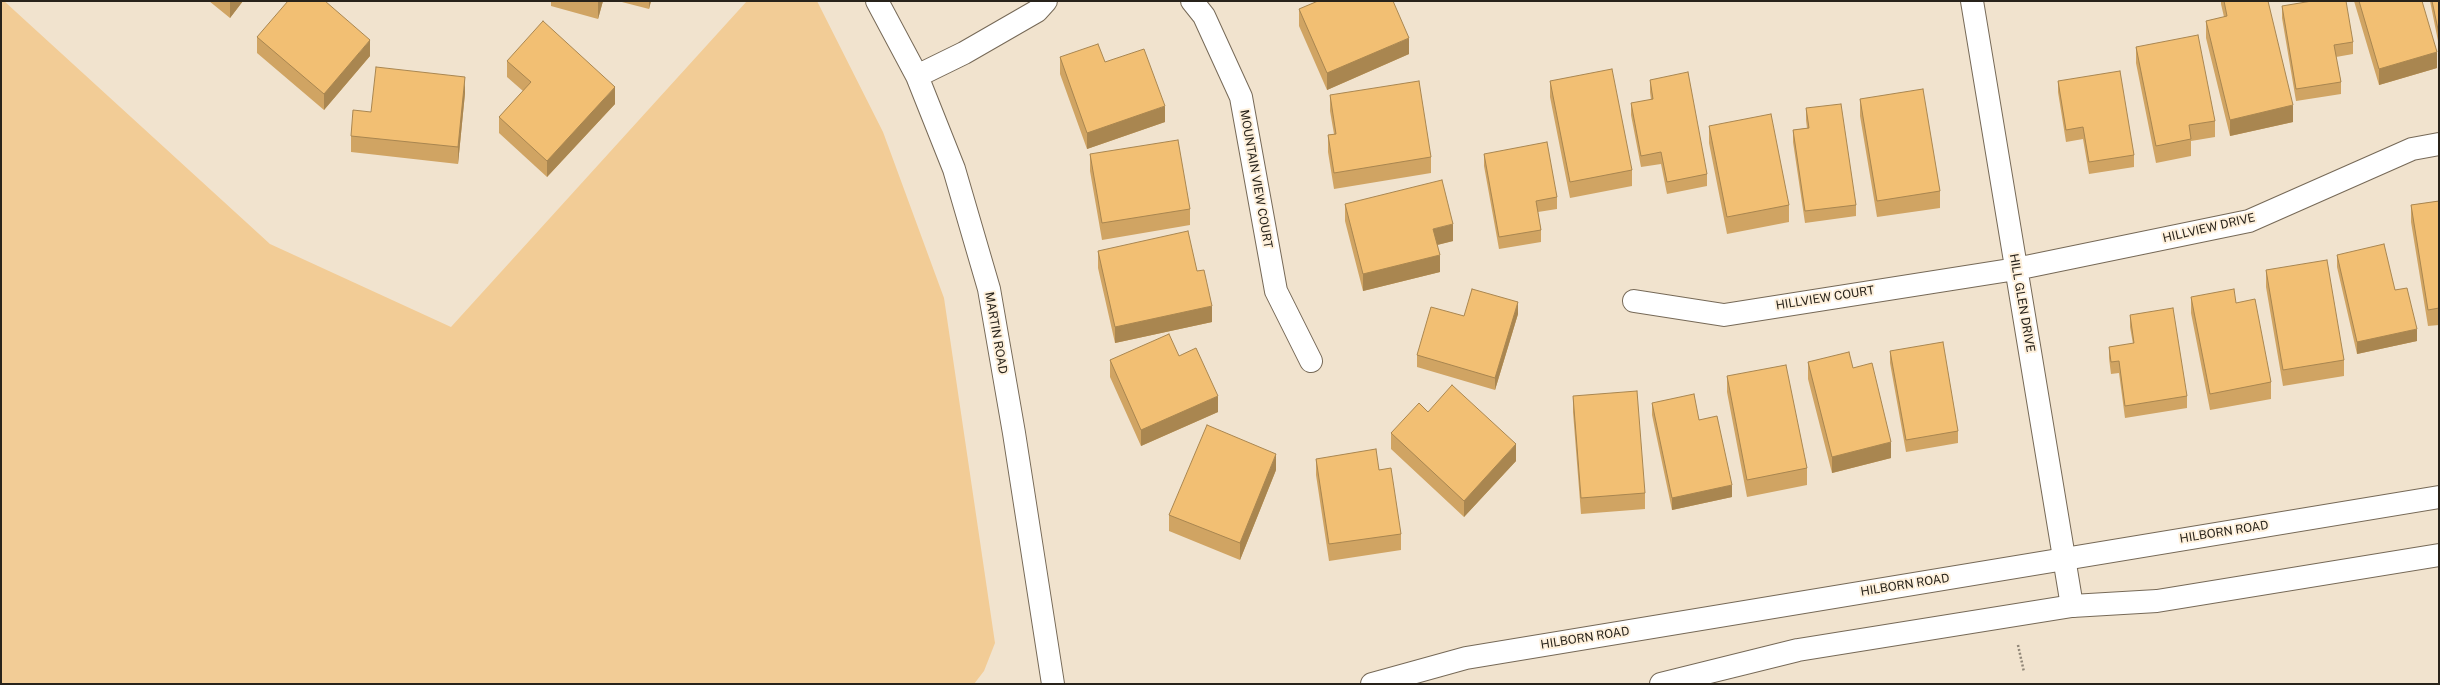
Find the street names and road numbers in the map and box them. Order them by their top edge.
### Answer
street label: MOUNTAIN VIEW COURT [1237,109,1275,249]
street label: HILLVIEW DRIVE [2161,210,2257,246]
street label: HILL GLEN DRIVE [2006,253,2038,353]
street label: HILLVIEW COURT [1775,283,1875,313]
street label: MARTIN ROAD [982,291,1010,375]
street label: HILBORN ROAD [2179,518,2269,546]
street label: HILBORN ROAD [1860,571,1950,599]
street label: HILBORN ROAD [1540,624,1630,652]

